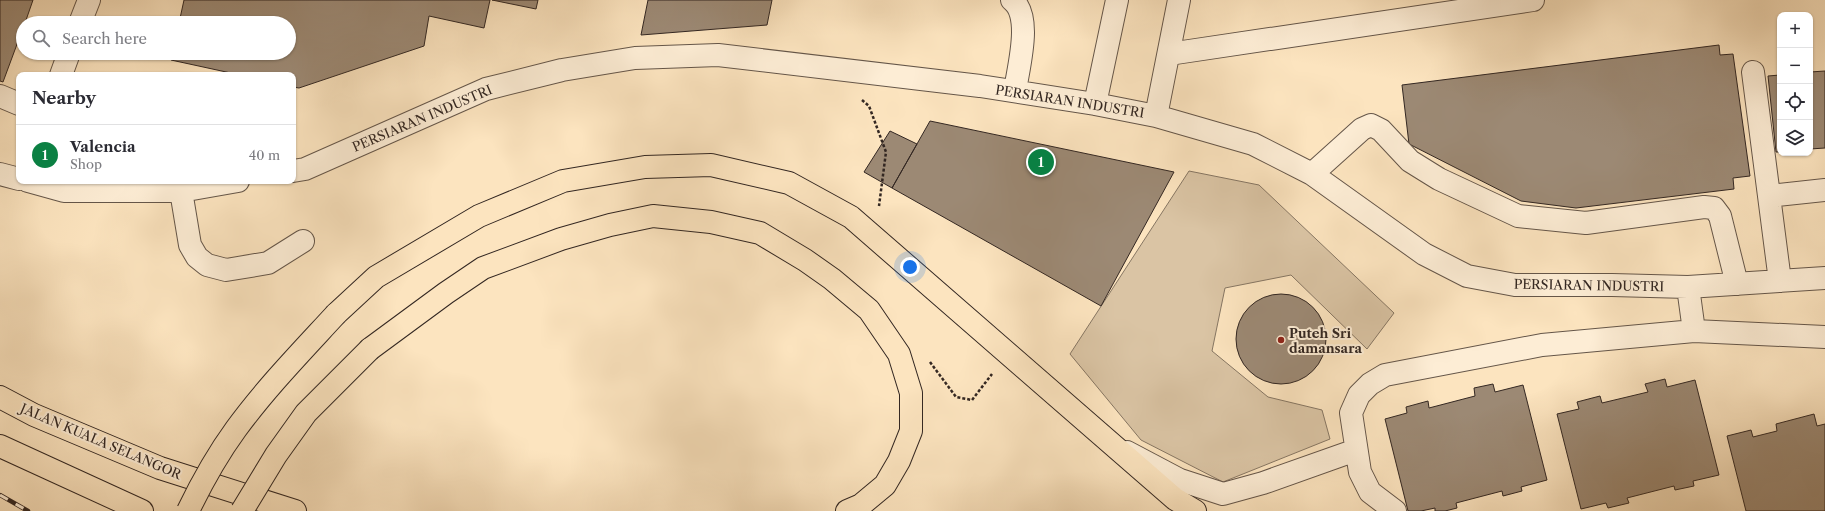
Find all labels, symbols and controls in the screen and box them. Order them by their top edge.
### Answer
map controls [1777,12,1813,156]
button: + [1777,12,1813,48]
search box [16,16,296,60]
icon: search [30,27,52,49]
text: Search here [62,29,147,48]
button: − [1777,48,1813,84]
street label: PERSIARAN INDUSTRI [350,81,495,155]
street label: PERSIARAN INDUSTRI [994,81,1146,121]
button: locate [1777,84,1813,120]
text: Nearby [32,88,96,108]
button: layers [1777,120,1813,156]
text: Valencia [70,137,136,156]
text: 1 [42,147,48,163]
text: 40 m [249,147,280,163]
pin: 1 [1028,147,1054,177]
text: Shop [70,156,102,172]
your location [900,257,920,277]
street label: PERSIARAN INDUSTRI [1514,276,1665,294]
place label: Puteh Sri damansara [1289,325,1362,356]
marker: Puteh Sri damansara [1276,335,1286,345]
street label: JALAN KUALA SELANGOR [16,399,185,483]

